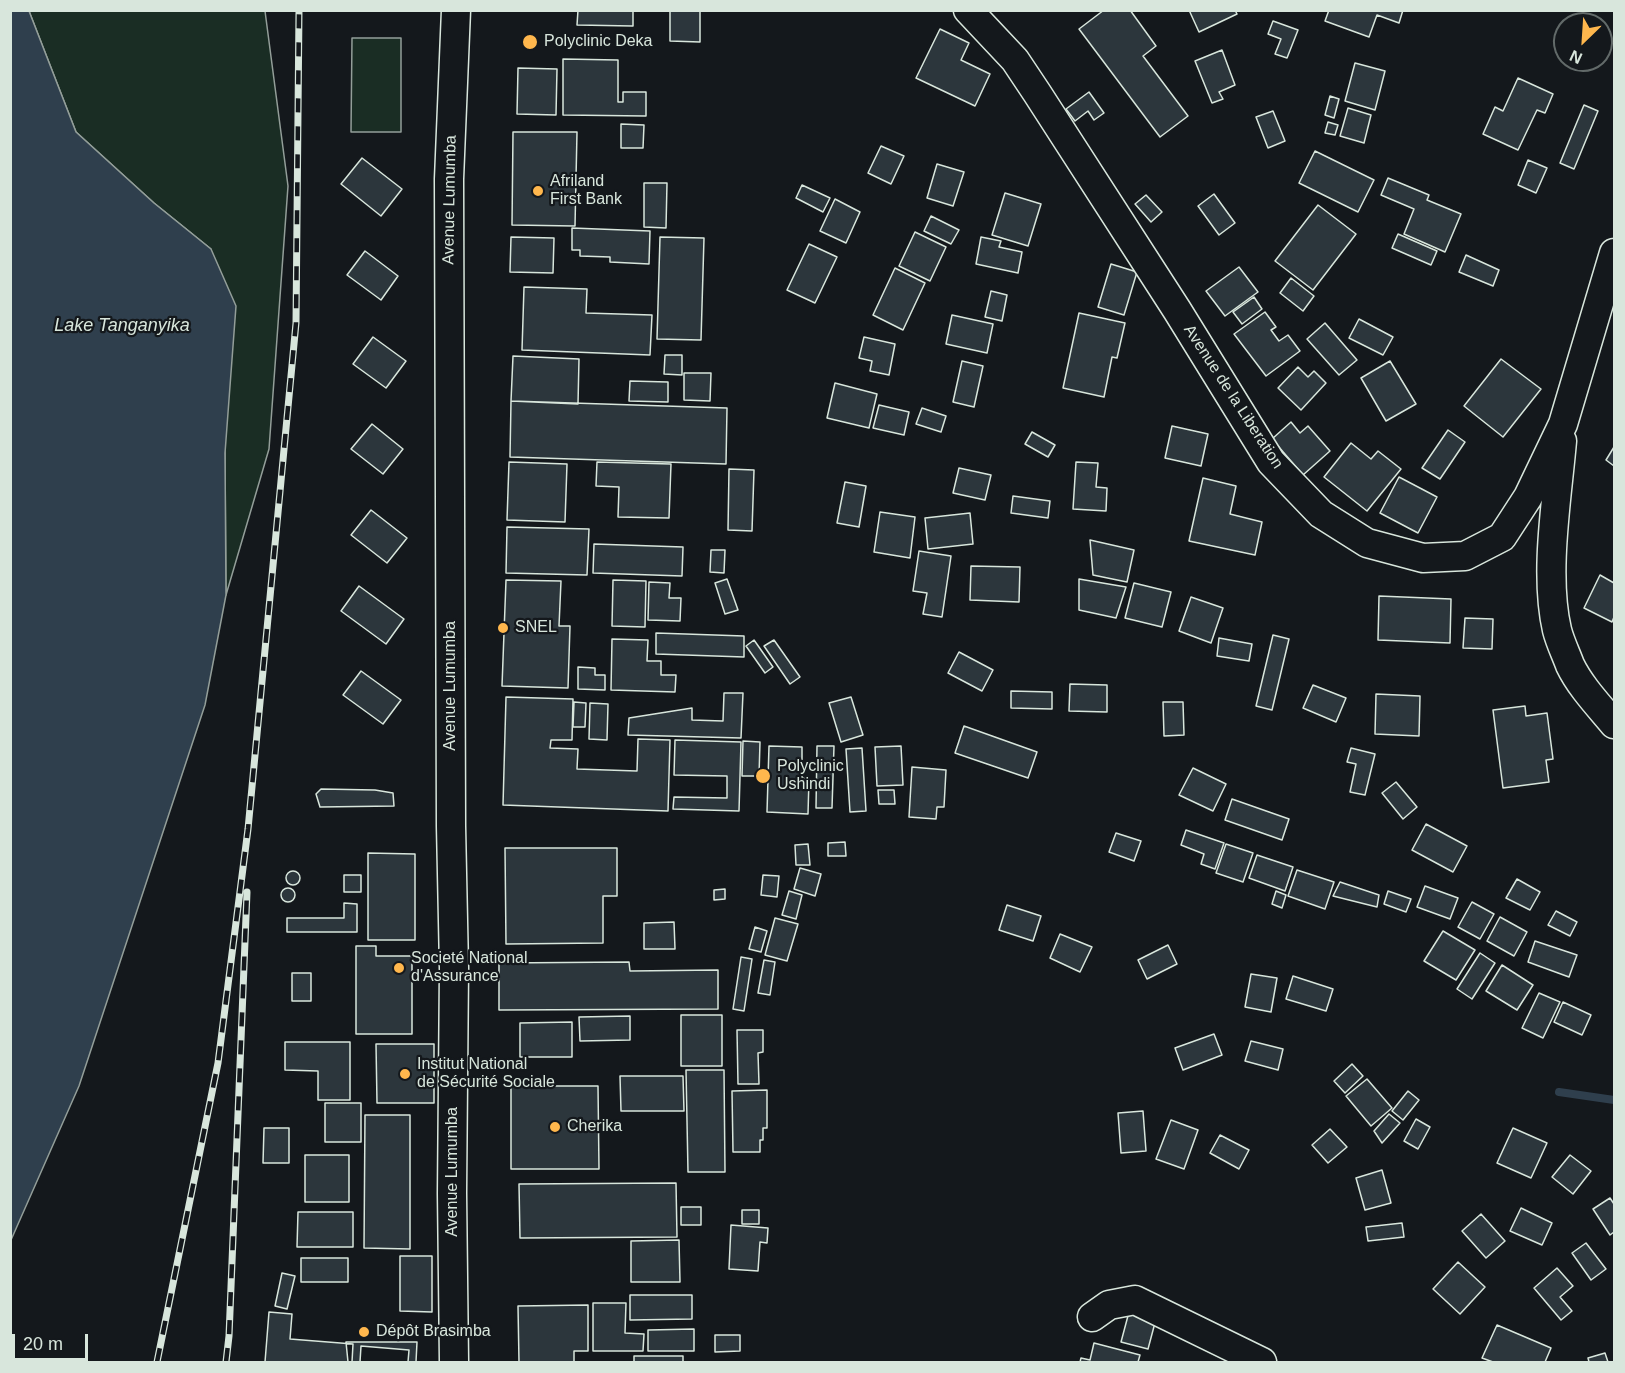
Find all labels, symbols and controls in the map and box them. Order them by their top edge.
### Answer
north arrow [1553,12,1613,72]
place label: Polyclinic Deka [544,32,652,52]
marker: Polyclinic Deka [521,33,539,51]
text: N [1567,47,1585,67]
street label: Avenue Lumumba [439,135,461,265]
place label: Afriland First Bank [550,172,622,210]
marker: Afriland First Bank [531,184,545,198]
water label: Lake Tanganyika [54,315,190,337]
street label: Avenue de la Liberation [1179,321,1287,473]
place label: SNEL [515,618,557,638]
street label: Avenue Lumumba [441,621,461,751]
marker: SNEL [496,621,510,635]
place label: Polyclinic Ushindi [777,757,844,795]
marker: Polyclinic Ushindi [754,767,772,785]
place label: Societé National d'Assurance [411,949,528,987]
marker: Societé National d'Assurance [392,961,406,975]
place label: Institut National de Sécurité Sociale [417,1055,555,1093]
marker: Institut National de Sécurité Sociale [398,1067,412,1081]
street label: Avenue Lumumba [443,1107,463,1237]
place label: Cherika [567,1117,622,1137]
marker: Cherika [548,1120,562,1134]
scale bar [15,1322,92,1360]
place label: Dépôt Brasimba [376,1322,491,1342]
marker: Dépôt Brasimba [357,1325,371,1339]
text: 20 m [23,1334,63,1354]

